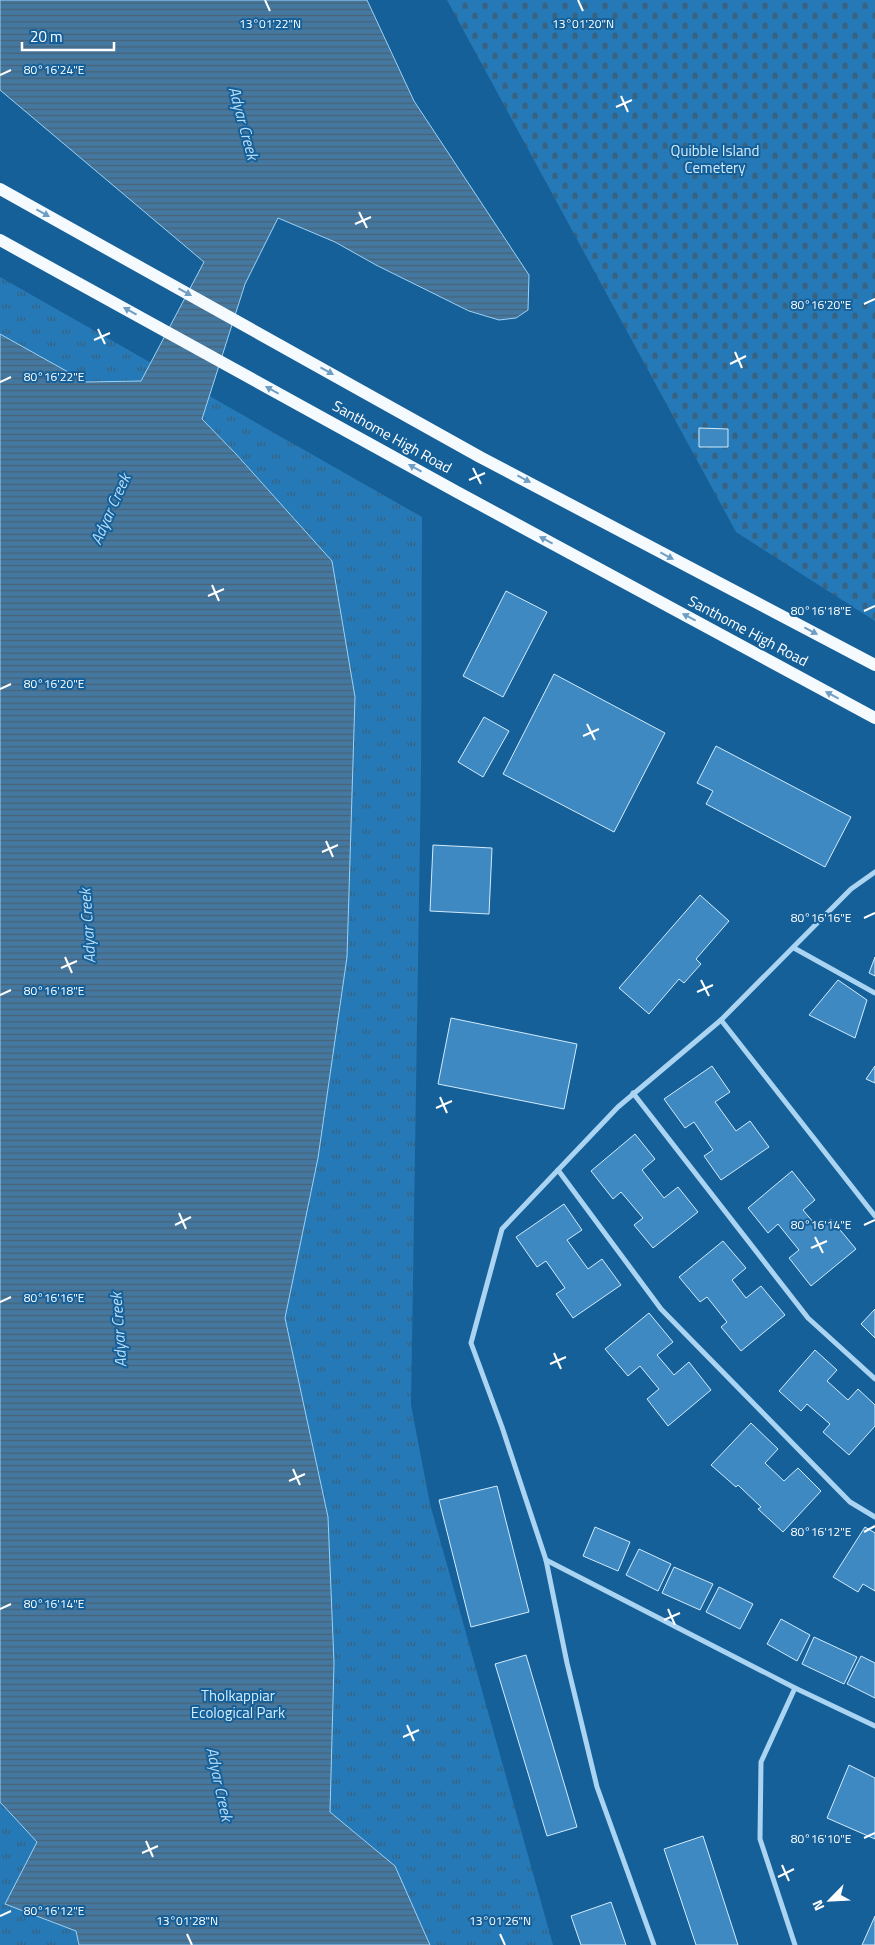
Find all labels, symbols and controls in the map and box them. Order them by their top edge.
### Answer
text: 13°01'22"N [239,14,301,33]
text: 13°01'20"N [552,14,614,33]
scale bar [22,20,115,52]
text: 20 m [30,25,63,48]
text: 80°16'24"E [24,60,85,79]
water label: Adyar Creek [223,84,266,164]
park label: Quibble Island Cemetery [671,139,759,179]
one-way arrow [35,209,50,217]
one-way arrow [177,288,192,296]
text: 80°16'20"E [791,295,852,314]
one-way arrow [123,307,137,316]
text: 80°16'22"E [24,367,85,386]
one-way arrow [319,367,334,375]
one-way arrow [265,386,280,394]
street label: Santhome High Road [328,394,456,479]
one-way arrow [407,464,422,472]
water label: Adyar Creek [84,468,137,548]
one-way arrow [517,475,530,484]
one-way arrow [539,536,554,544]
one-way arrow [660,551,674,560]
street label: Santhome High Road [684,589,812,672]
text: 80°16'18"E [791,601,852,620]
one-way arrow [683,613,696,622]
one-way arrow [804,627,818,636]
text: 80°16'20"E [24,674,85,693]
one-way arrow [825,691,839,699]
water label: Adyar Creek [72,886,102,964]
text: 80°16'16"E [791,908,852,927]
text: 80°16'18"E [24,981,85,1000]
text: 80°16'14"E [791,1215,852,1234]
text: 80°16'16"E [24,1288,85,1307]
water label: Adyar Creek [103,1290,133,1368]
text: 80°16'12"E [791,1522,852,1541]
text: 80°16'14"E [24,1594,85,1613]
park label: Tholkappiar Ecological Park [191,1684,285,1724]
water label: Adyar Creek [200,1745,240,1825]
text: 80°16'10"E [791,1829,852,1848]
north arrow [805,1875,855,1925]
text: N [806,1897,829,1914]
text: 80°16'12"E [24,1901,85,1920]
text: 13°01'28"N [156,1911,218,1930]
text: 13°01'26"N [469,1911,531,1930]

